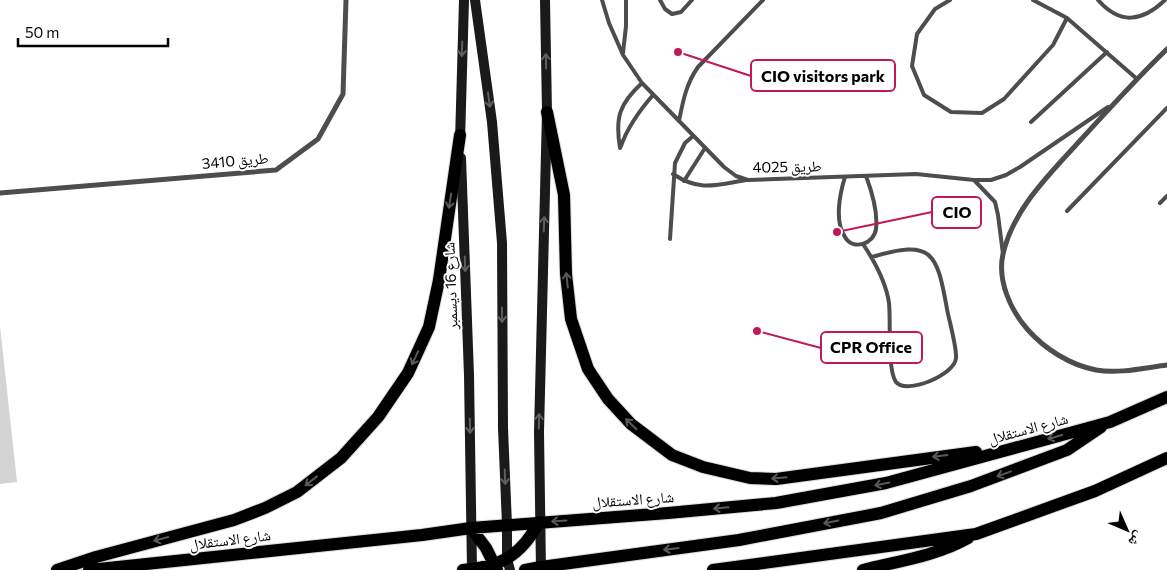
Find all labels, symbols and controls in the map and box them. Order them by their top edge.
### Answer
scale bar [18,15,168,47]
text: 50 m [25,23,59,41]
one-way arrow [458,40,467,56]
one-way arrow [542,54,551,70]
callout: CIO visitors park [751,60,895,91]
text: CIO visitors park [761,66,886,85]
one-way arrow [484,92,494,108]
street label: طريق 3410 [201,148,269,174]
street label: طريق 4025 [752,156,822,178]
one-way arrow [444,192,454,208]
callout: CIO [932,197,981,228]
text: CIO [943,202,972,221]
one-way arrow [540,216,549,232]
street label: شارع 16 ديسمبر [439,242,463,331]
one-way arrow [460,255,469,271]
one-way arrow [562,272,572,288]
one-way arrow [497,306,507,322]
callout: CPR Office [821,332,922,363]
text: CPR Office [830,337,912,356]
one-way arrow [409,350,419,365]
street label: شارع الاستقلال [986,409,1071,449]
one-way arrow [534,413,544,430]
one-way arrow [465,418,474,434]
one-way arrow [625,418,637,430]
one-way arrow [1048,432,1064,442]
one-way arrow [933,452,949,462]
one-way arrow [500,468,510,485]
one-way arrow [997,470,1012,479]
one-way arrow [772,474,788,483]
one-way arrow [304,476,318,486]
one-way arrow [874,480,890,489]
street label: شارع الاستقلال [592,487,675,513]
one-way arrow [714,504,730,513]
north arrow [1102,505,1152,555]
one-way arrow [552,516,568,526]
one-way arrow [823,518,839,528]
street label: شارع الاستقلال [188,525,272,555]
text: ش [1124,528,1148,551]
one-way arrow [153,535,169,545]
one-way arrow [663,544,679,554]

